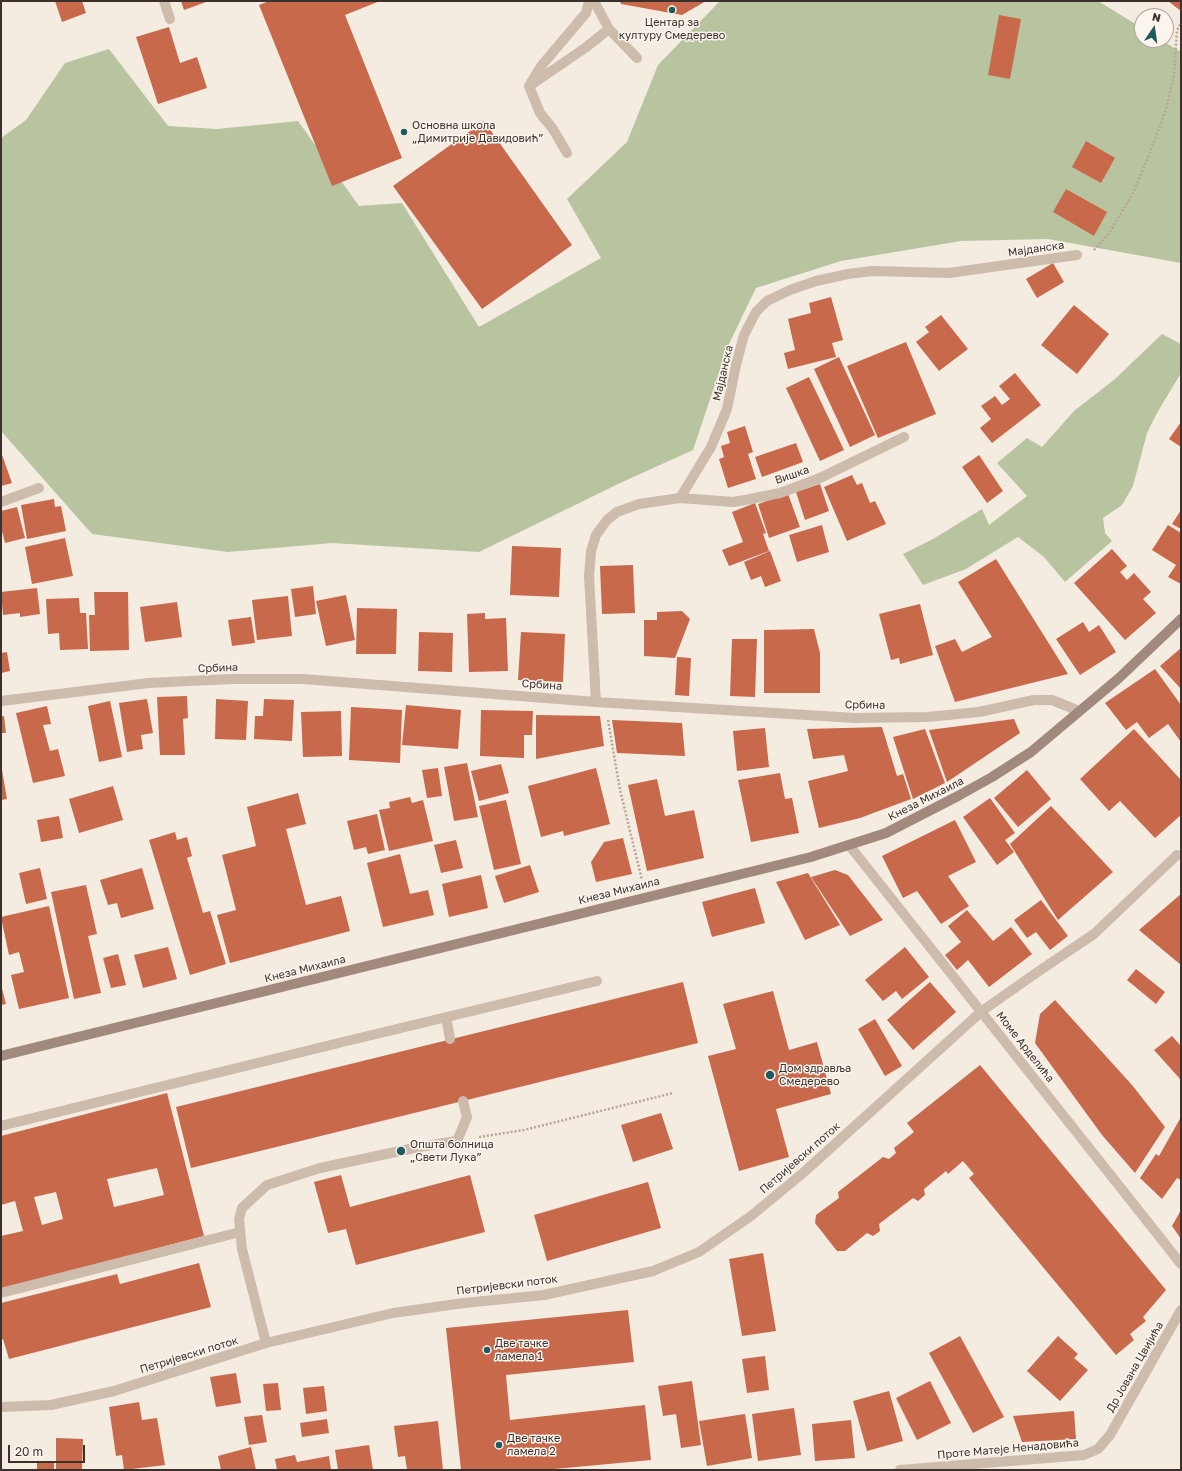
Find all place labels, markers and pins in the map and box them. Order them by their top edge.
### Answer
marker: Центар за културу Смедерево [667,5,677,15]
place label: Центар за културу Смедерево [619,16,725,42]
place label: Основна школа „Димитрије Давидовић” [412,119,544,145]
marker: Основна школа „Димитрије Давидовић” [399,127,409,137]
place label: Дом здравља Смедерево [779,1062,851,1088]
marker: Дом здравља Смедерево [764,1069,776,1081]
place label: Општа болница „Свети Лука” [410,1138,494,1164]
marker: Општа болница „Свети Лука” [395,1145,407,1157]
place label: Две тачке ламела 1 [495,1337,548,1363]
marker: Две тачке ламела 1 [482,1345,492,1355]
place label: Две тачке ламела 2 [507,1432,560,1458]
marker: Две тачке ламела 2 [494,1440,504,1450]

